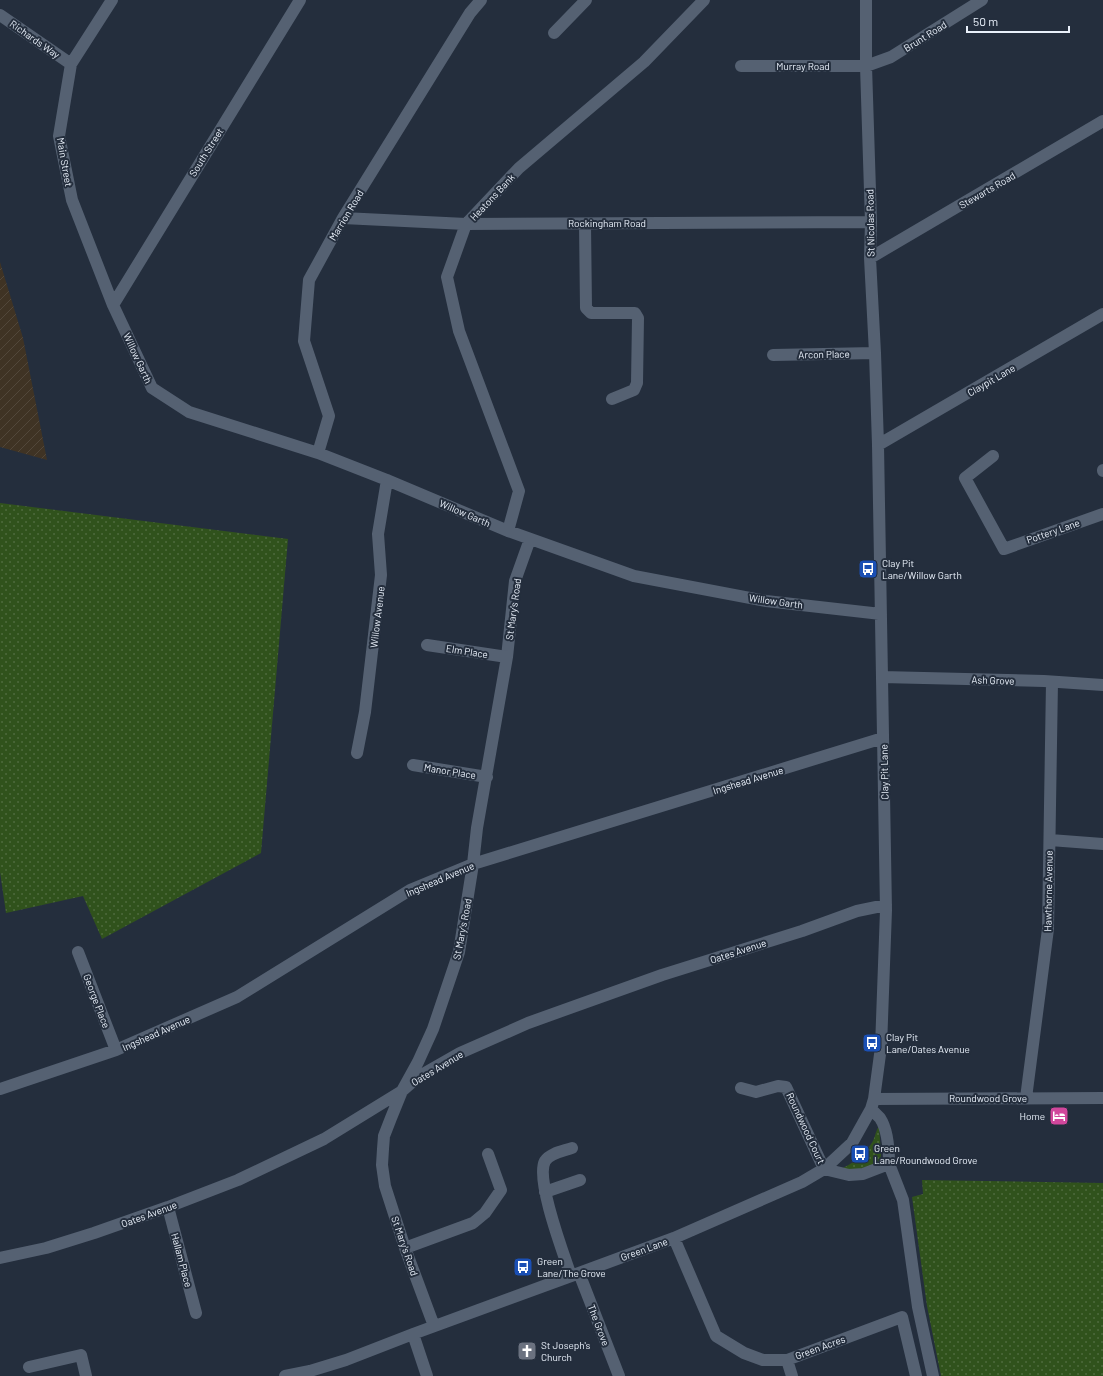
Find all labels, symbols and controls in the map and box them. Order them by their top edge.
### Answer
scale bar [967,8,1069,34]
text: 50 m [973,14,998,28]
street label: Richards Way [8,17,63,61]
street label: Brunt Road [901,18,949,54]
street label: Murray Road [776,60,830,72]
street label: South Street [186,125,226,178]
street label: Main Street [55,137,75,188]
street label: Stewarts Road [957,169,1017,211]
street label: Heatons Bank [467,171,517,223]
street label: Marrion Road [326,187,366,243]
street label: St Nicolas Road [863,189,877,257]
street label: Rockingham Road [568,217,646,229]
street label: Willow Garth [121,331,155,385]
street label: Arcon Place [798,348,850,360]
street label: Claypit Lane [965,362,1017,398]
street label: Willow Garth [438,497,492,529]
street label: Pottery Lane [1025,516,1081,546]
place label: Clay Pit Lane/Willow Garth [882,557,962,581]
bus stop icon: Clay Pit Lane/Willow Garth [857,558,879,580]
street label: St Mary's Road [503,577,523,641]
street label: Willow Avenue [367,585,387,649]
street label: Willow Garth [748,591,804,611]
street label: Elm Place [445,642,489,660]
street label: Ash Grove [971,673,1015,687]
street label: Clay Pit Lane [878,744,890,800]
street label: Manor Place [423,761,477,781]
street label: Ingshead Avenue [711,764,785,796]
street label: Hawthorne Avenue [1041,850,1055,932]
street label: Ingshead Avenue [404,859,476,899]
street label: St Mary's Road [450,897,474,961]
street label: Oates Avenue [708,936,768,966]
street label: George Place [81,972,113,1030]
street label: Ingshead Avenue [120,1013,192,1053]
place label: Clay Pit Lane/Oates Avenue [886,1031,970,1055]
bus stop icon: Clay Pit Lane/Oates Avenue [861,1032,883,1054]
street label: Oates Avenue [409,1048,465,1088]
street label: Roundwood Court [784,1090,828,1166]
street label: Roundwood Grove [949,1092,1027,1104]
hotel icon: Home [1048,1105,1070,1127]
place label: Home [1019,1110,1045,1122]
place label: Green Lane/Roundwood Grove [874,1142,977,1166]
bus stop icon: Green Lane/Roundwood Grove [849,1143,871,1165]
street label: Oates Avenue [119,1198,179,1230]
street label: St Mary's Road [389,1215,421,1277]
street label: Hallam Place [169,1232,195,1288]
street label: Green Lane [619,1235,669,1263]
place label: Green Lane/The Grove [537,1255,606,1279]
bus stop icon: Green Lane/The Grove [512,1256,534,1278]
street label: The Grove [586,1303,612,1347]
street label: Green Acres [793,1332,847,1362]
place label: St Joseph's Church [541,1339,591,1363]
church icon: St Joseph's Church [516,1340,538,1362]

